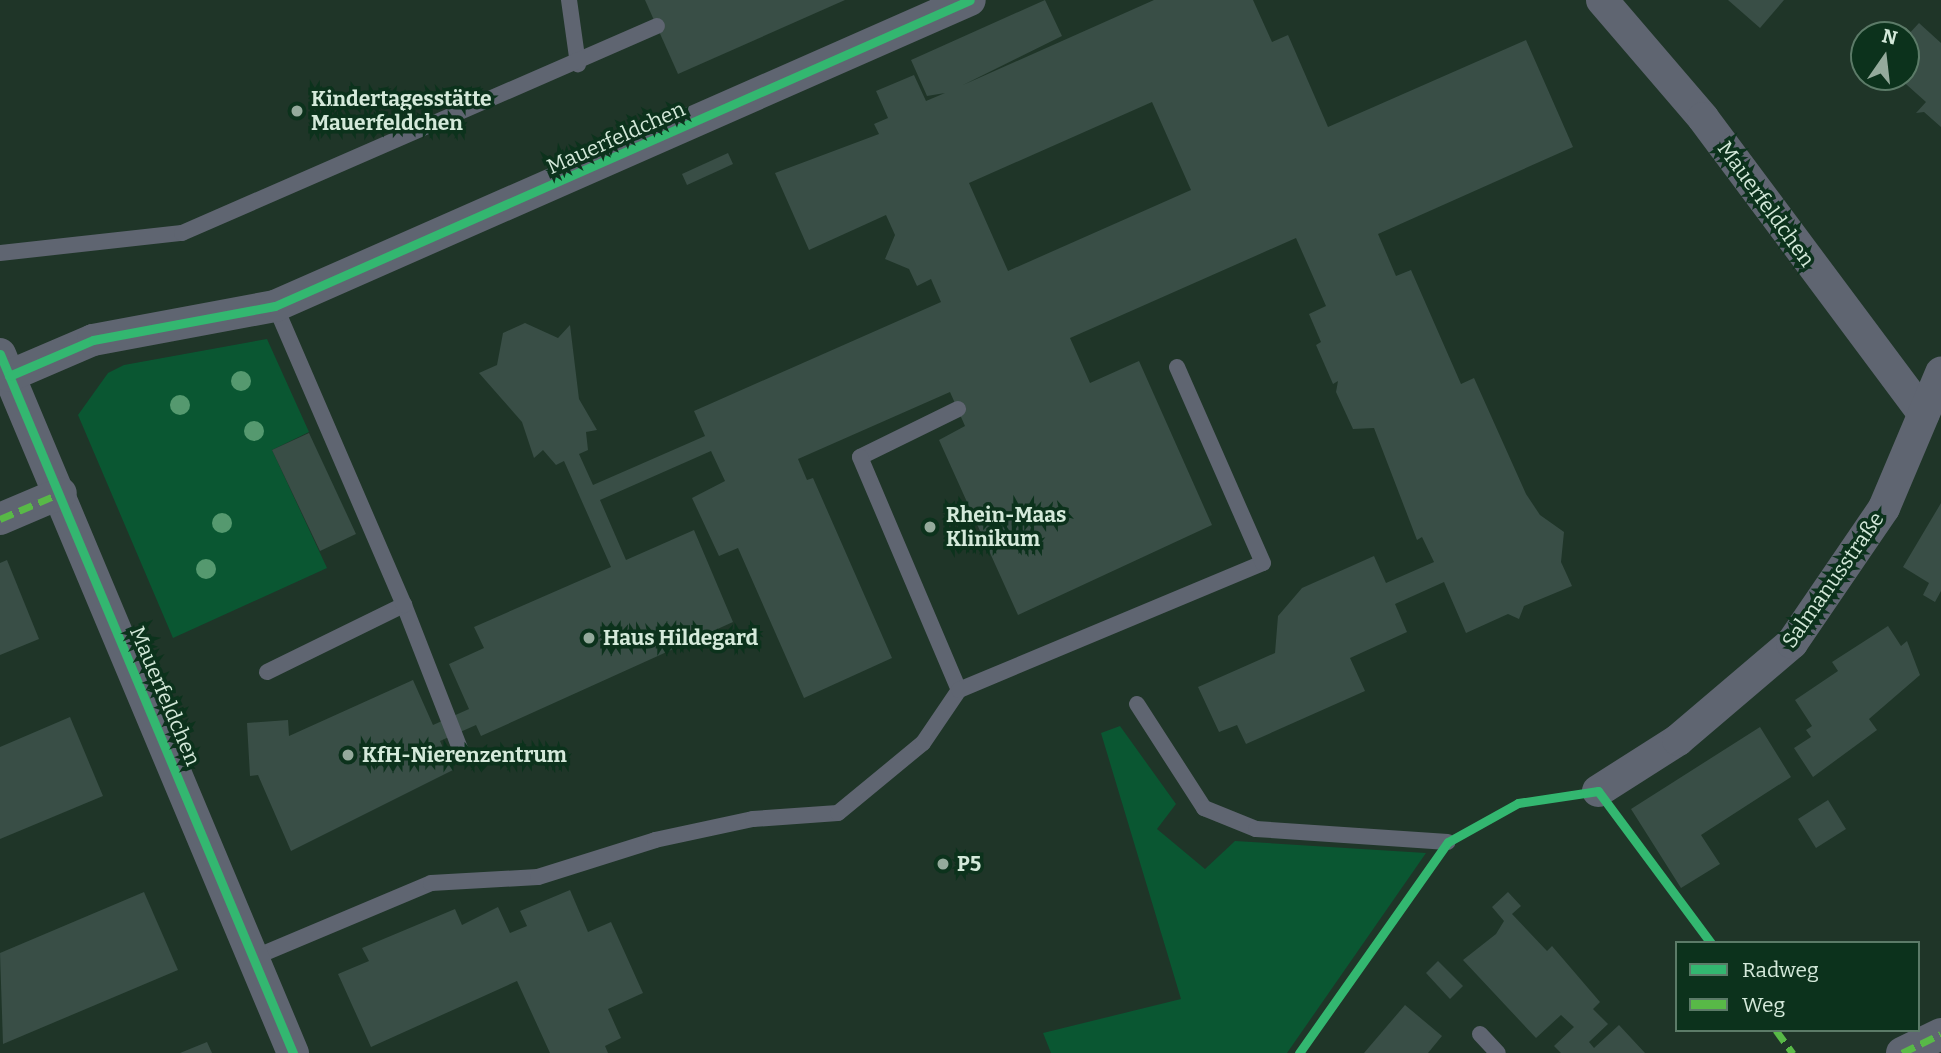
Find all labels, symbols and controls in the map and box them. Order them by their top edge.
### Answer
north arrow [1850,21,1920,91]
text: N [1880,24,1900,50]
place label: Kindertagesstätte Mauerfeldchen [311,86,492,136]
street label: Mauerfeldchen [543,96,689,180]
marker: Kindertagesstätte Mauerfeldchen [289,103,305,119]
street label: Mauerfeldchen [1712,136,1820,272]
place label: Rhein-Maas Klinikum [946,502,1066,552]
street label: Salmanusstraße [1777,507,1889,653]
marker: Rhein-Maas Klinikum [920,517,940,537]
street label: Mauerfeldchen [124,623,206,769]
place label: Haus Hildegard [603,625,758,651]
marker: Haus Hildegard [581,630,597,646]
place label: KfH-Nierenzentrum [362,742,567,768]
marker: KfH-Nierenzentrum [340,747,356,763]
place label: P5 [957,851,981,877]
marker: P5 [935,856,951,872]
legend [1675,941,1920,1032]
text: Radweg [1742,957,1819,983]
text: Weg [1742,992,1785,1018]

